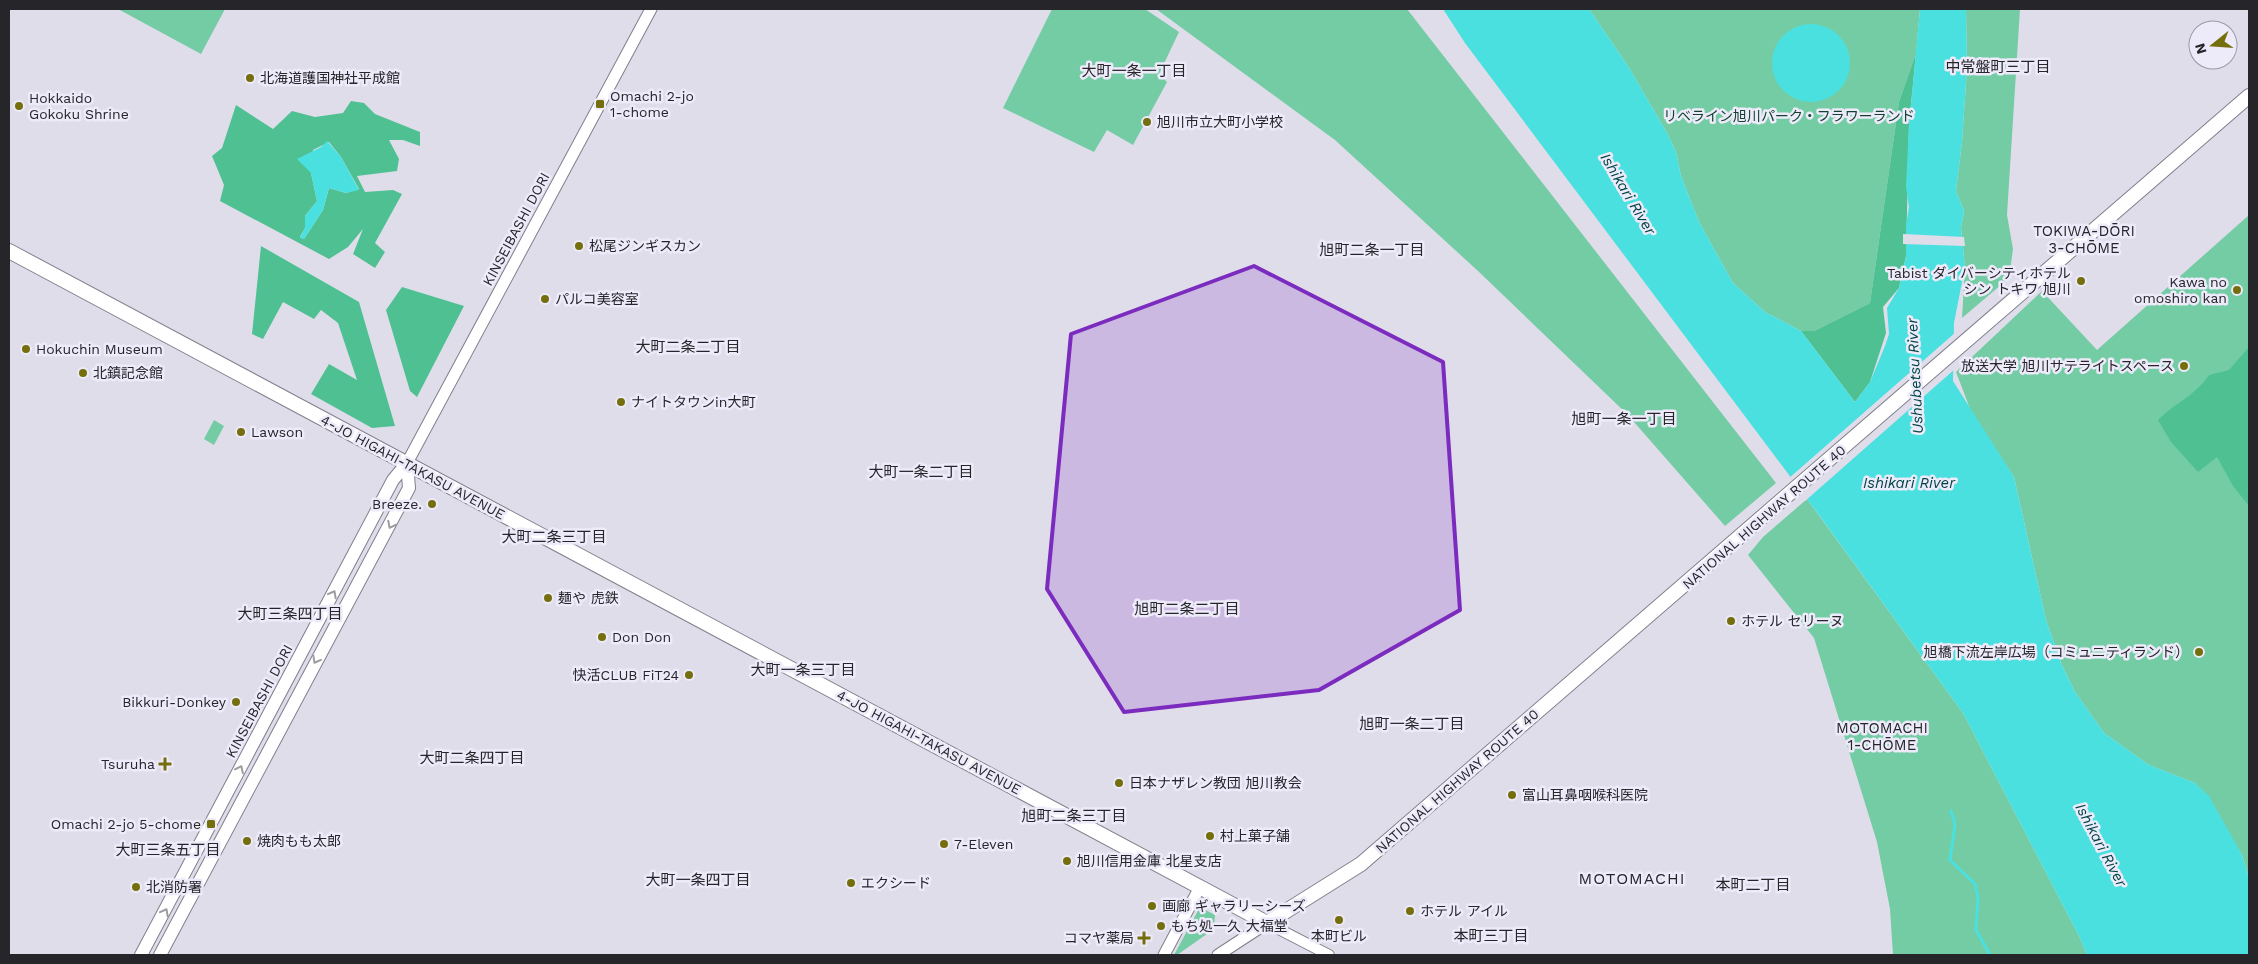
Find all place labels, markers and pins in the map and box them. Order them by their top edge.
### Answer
place label: 北海道護国神社平成館 [260,70,400,86]
marker: 北海道護国神社平成館 [244,72,256,84]
place label: Omachi 2-jo 1-chome [610,88,694,120]
place label: Hokkaido Gokoku Shrine [29,90,129,122]
marker: Omachi 2-jo 1-chome [594,98,606,110]
marker: Hokkaido Gokoku Shrine [13,100,25,112]
place label: 旭川市立大町小学校 [1157,114,1283,130]
marker: 旭川市立大町小学校 [1141,116,1153,128]
place label: 松尾ジンギスカン [589,238,701,254]
marker: 松尾ジンギスカン [573,240,585,252]
place label: Tabist ダイバーシティホテル シン トキワ 旭川 [1887,265,2071,297]
place label: Kawa no omoshiro kan [2134,274,2227,306]
marker: Tabist ダイバーシティホテル シン トキワ 旭川 [2075,275,2087,287]
marker: Kawa no omoshiro kan [2231,284,2243,296]
place label: パルコ美容室 [555,291,639,307]
marker: パルコ美容室 [539,293,551,305]
place label: Hokuchin Museum [36,341,163,357]
marker: Hokuchin Museum [20,343,32,355]
place label: 放送大学 旭川サテライトスペース [1961,358,2174,374]
marker: 放送大学 旭川サテライトスペース [2178,360,2190,372]
place label: 北鎮記念館 [93,365,163,381]
marker: 北鎮記念館 [77,367,89,379]
place label: ナイトタウンin大町 [631,394,755,410]
marker: ナイトタウンin大町 [615,396,627,408]
place label: Lawson [251,424,303,440]
marker: Lawson [235,426,247,438]
place label: Breeze. [372,496,422,512]
marker: Breeze. [426,498,438,510]
place label: 麺や 虎鉄 [558,590,619,606]
marker: 麺や 虎鉄 [542,592,554,604]
place label: ホテル セリーヌ [1741,613,1844,629]
marker: ホテル セリーヌ [1725,615,1737,627]
place label: Don Don [612,629,671,645]
marker: Don Don [596,631,608,643]
place label: 旭橋下流左岸広場（コミュニティランド） [1924,644,2189,660]
marker: 旭橋下流左岸広場（コミュニティランド） [2193,646,2205,658]
place label: 快活CLUB FiT24 [573,667,679,683]
marker: 快活CLUB FiT24 [683,669,695,681]
place label: Bikkuri-Donkey [122,694,227,710]
marker: Bikkuri-Donkey [230,696,242,708]
place label: Tsuruha [101,756,155,772]
marker: Tsuruha [159,758,171,770]
place label: 日本ナザレン教団 旭川教会 [1129,775,1302,791]
marker: 日本ナザレン教団 旭川教会 [1113,777,1125,789]
place label: 富山耳鼻咽喉科医院 [1522,787,1648,803]
marker: 富山耳鼻咽喉科医院 [1506,789,1518,801]
place label: Omachi 2-jo 5-chome [51,816,201,832]
marker: Omachi 2-jo 5-chome [205,818,217,830]
place label: 村上菓子舗 [1220,828,1290,844]
marker: 村上菓子舗 [1204,830,1216,842]
place label: 焼肉もも太郎 [257,833,341,849]
marker: 焼肉もも太郎 [241,835,253,847]
place label: 7-Eleven [954,836,1013,852]
marker: 7-Eleven [938,838,950,850]
place label: 旭川信用金庫 北星支店 [1077,853,1222,869]
marker: 旭川信用金庫 北星支店 [1061,855,1073,867]
place label: エクシード [861,875,931,891]
marker: エクシード [845,877,857,889]
place label: 北消防署 [146,879,202,895]
marker: 北消防署 [130,881,142,893]
place label: 画廊 ギャラリーシーズ [1162,898,1306,914]
marker: 画廊 ギャラリーシーズ [1146,900,1158,912]
place label: ホテル アイル [1420,903,1508,919]
marker: ホテル アイル [1404,905,1416,917]
marker: 本町ビル [1333,914,1345,926]
place label: もち処一久 大福堂 [1171,918,1288,934]
marker: もち処一久 大福堂 [1155,920,1167,932]
place label: 本町ビル [1311,928,1367,944]
place label: コマヤ薬局 [1064,930,1134,946]
marker: コマヤ薬局 [1138,932,1150,944]

